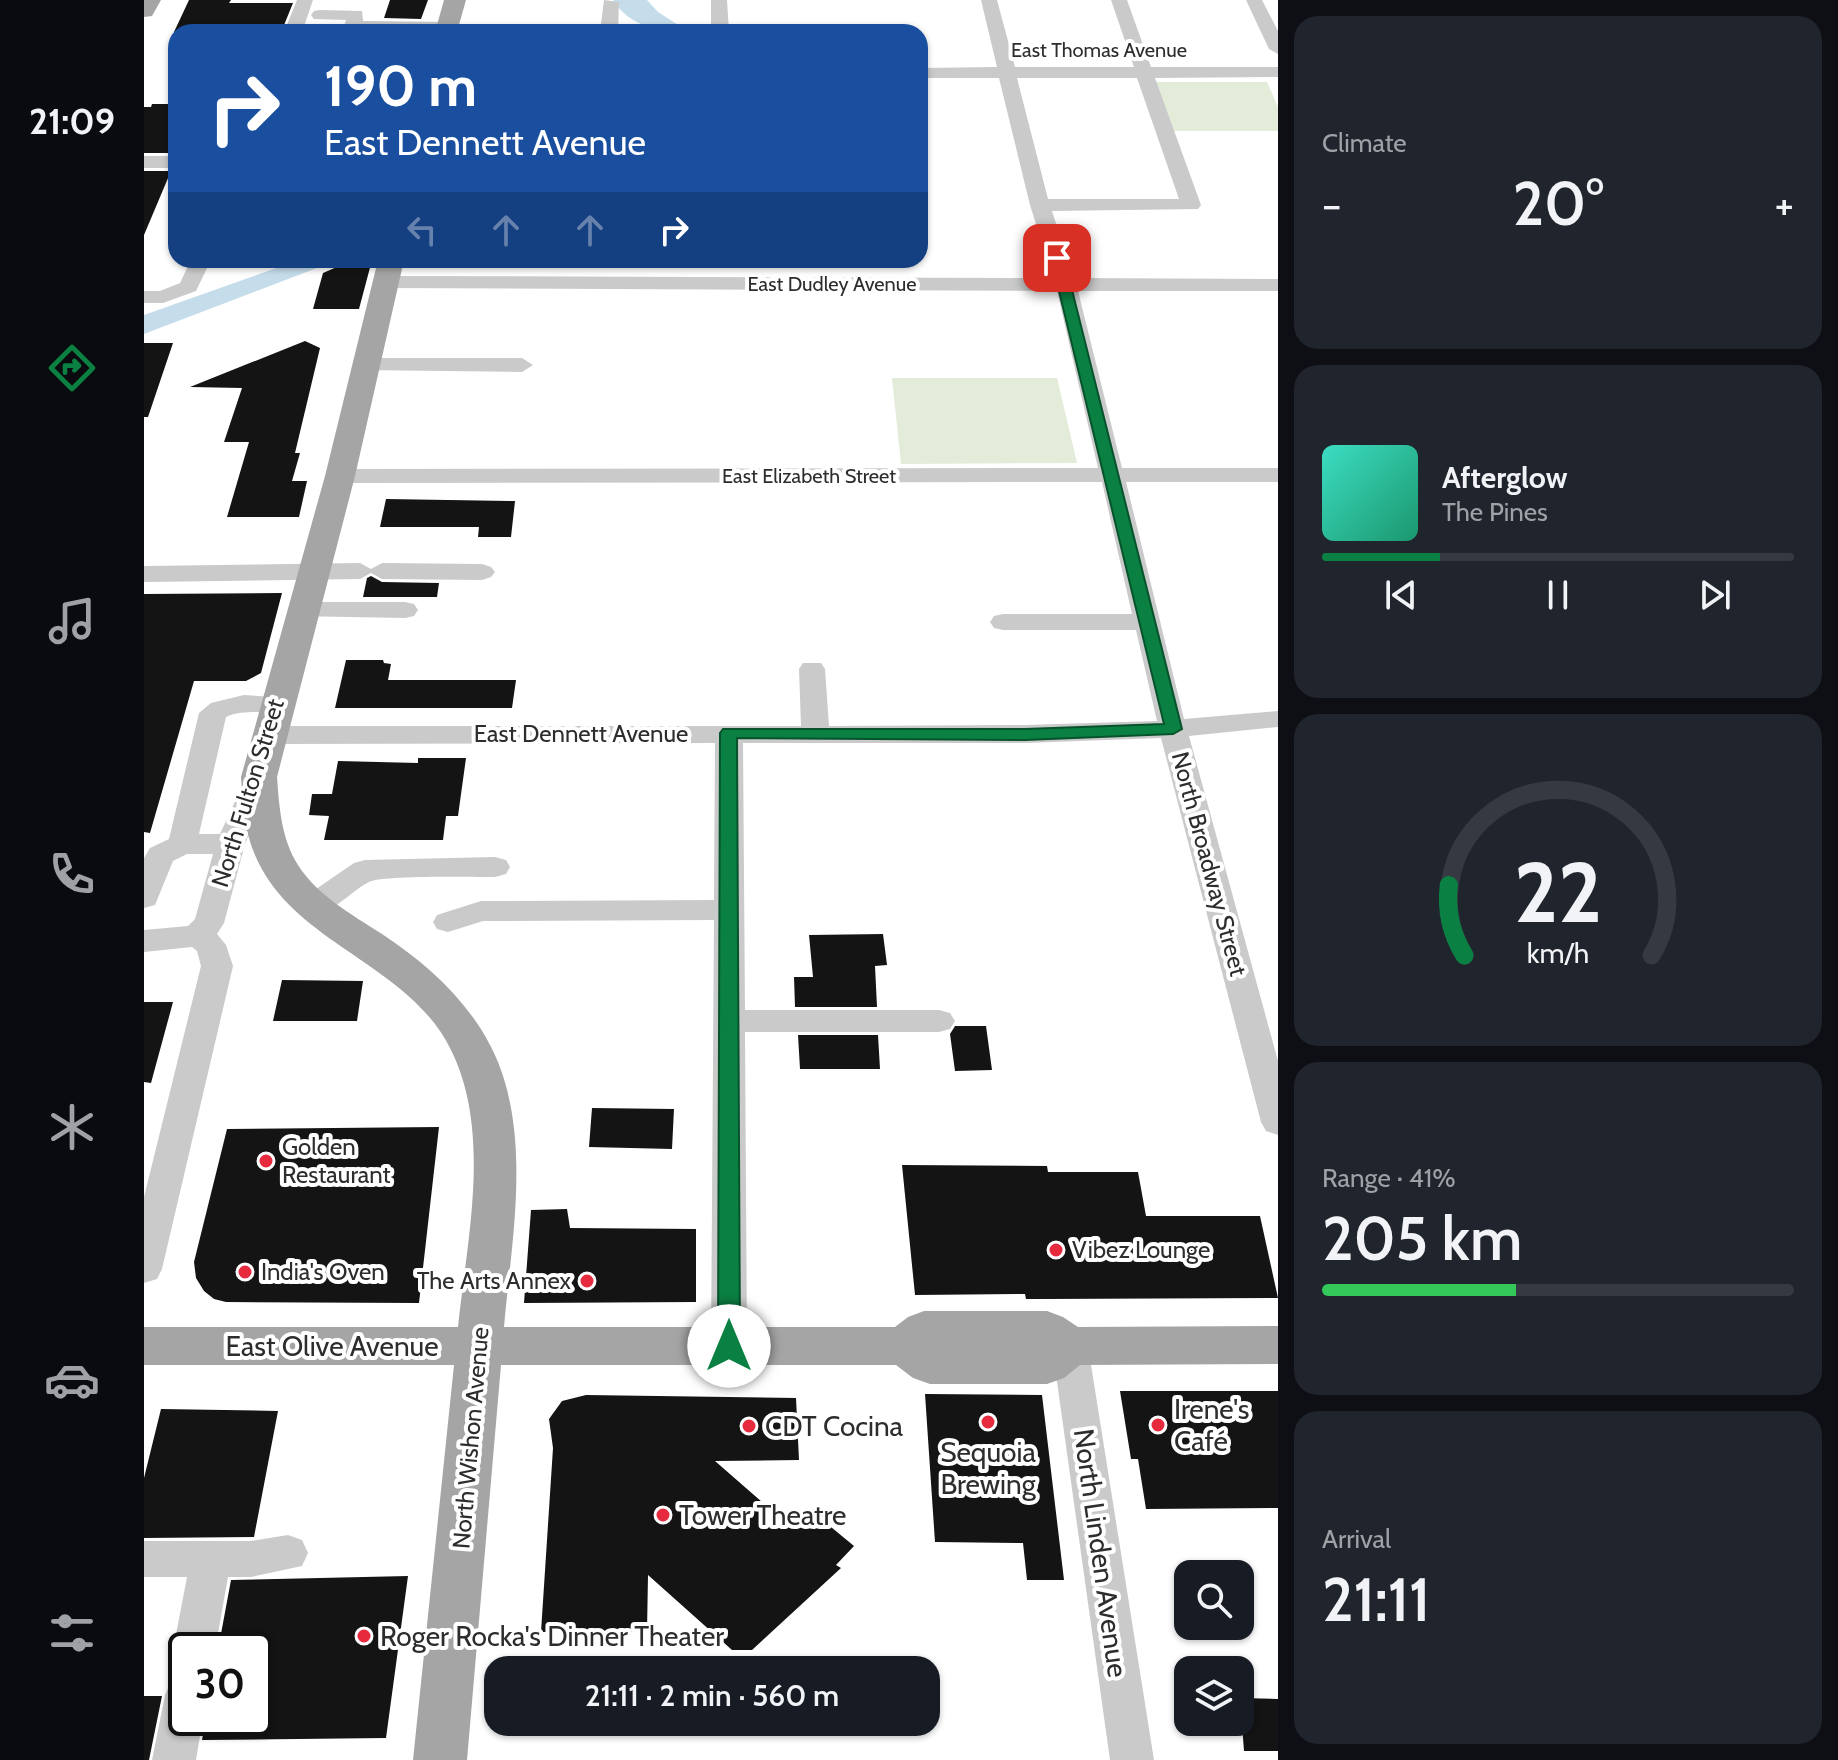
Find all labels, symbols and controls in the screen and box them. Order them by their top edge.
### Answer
street label: East Thomas Avenue [1011,38,1187,62]
text: 190 m [324,52,477,120]
icon: right [192,56,296,160]
text: 21:09 [29,99,115,143]
text: East Dennett Avenue [324,120,646,164]
text: Climate [1322,127,1407,159]
text: 20° [1512,167,1604,240]
text: − [1322,178,1341,231]
text: + [1775,178,1794,231]
icon: left [400,208,444,252]
icon: ahead [484,208,528,252]
icon: ahead [568,208,612,252]
icon: right [652,208,696,252]
pin [1023,224,1091,292]
icon: arrive [1035,236,1079,280]
street label: East Dudley Avenue [748,272,916,296]
icon: directions [44,340,100,396]
text: Afterglow [1442,459,1568,496]
street label: East Elizabeth Street [722,464,896,488]
text: The Pines [1442,496,1548,528]
icon: previous [1379,573,1423,617]
icon: pause [1536,573,1580,617]
icon: next [1693,573,1737,617]
icon: music [44,593,100,649]
street label: North Fulton Street [205,695,290,890]
street label: East Dennett Avenue [474,719,688,748]
street label: North Broadway Street [1166,749,1253,979]
text: 22 [1514,842,1602,943]
icon: phone [44,846,100,902]
text: km/h [1527,935,1589,970]
icon: climate [44,1099,100,1155]
place label: Golden Restaurant [282,1132,391,1189]
marker: Golden Restaurant [257,1152,275,1170]
text: Range · 41% [1322,1162,1456,1194]
text: 205 km [1322,1202,1522,1275]
place label: Vibez Lounge [1072,1235,1210,1264]
marker: Vibez Lounge [1047,1241,1065,1259]
place label: India's Oven [261,1257,385,1286]
marker: India's Oven [236,1263,254,1281]
place label: The Arts Annex [417,1266,572,1295]
marker: The Arts Annex [578,1272,596,1290]
position arrow [687,1304,771,1388]
street label: North Wishon Avenue [446,1326,495,1550]
street label: East Olive Avenue [225,1329,439,1363]
icon: car [44,1352,100,1408]
place label: Irene's Café [1174,1392,1249,1458]
place label: CDT Cocina [765,1409,904,1443]
marker: Sequoia Brewing [979,1413,997,1431]
marker: Irene's Café [1149,1416,1167,1434]
marker: CDT Cocina [740,1417,758,1435]
street label: North Linden Avenue [1067,1426,1135,1680]
place label: Sequoia Brewing [940,1435,1037,1501]
place label: Tower Theatre [679,1498,846,1532]
marker: Tower Theatre [654,1506,672,1524]
text: Arrival [1322,1523,1391,1555]
map controls [1174,1560,1254,1736]
button: search [1174,1560,1254,1640]
text: 21:11 [1322,1563,1430,1636]
icon: filters [44,1605,100,1661]
place label: Roger Rocka's Dinner Theater [380,1619,724,1653]
marker: Roger Rocka's Dinner Theater [355,1627,373,1645]
speed limit sign: 30 [168,1632,272,1736]
button: layers [1174,1656,1254,1736]
text: 21:11 · 2 min · 560 m [585,1677,839,1714]

